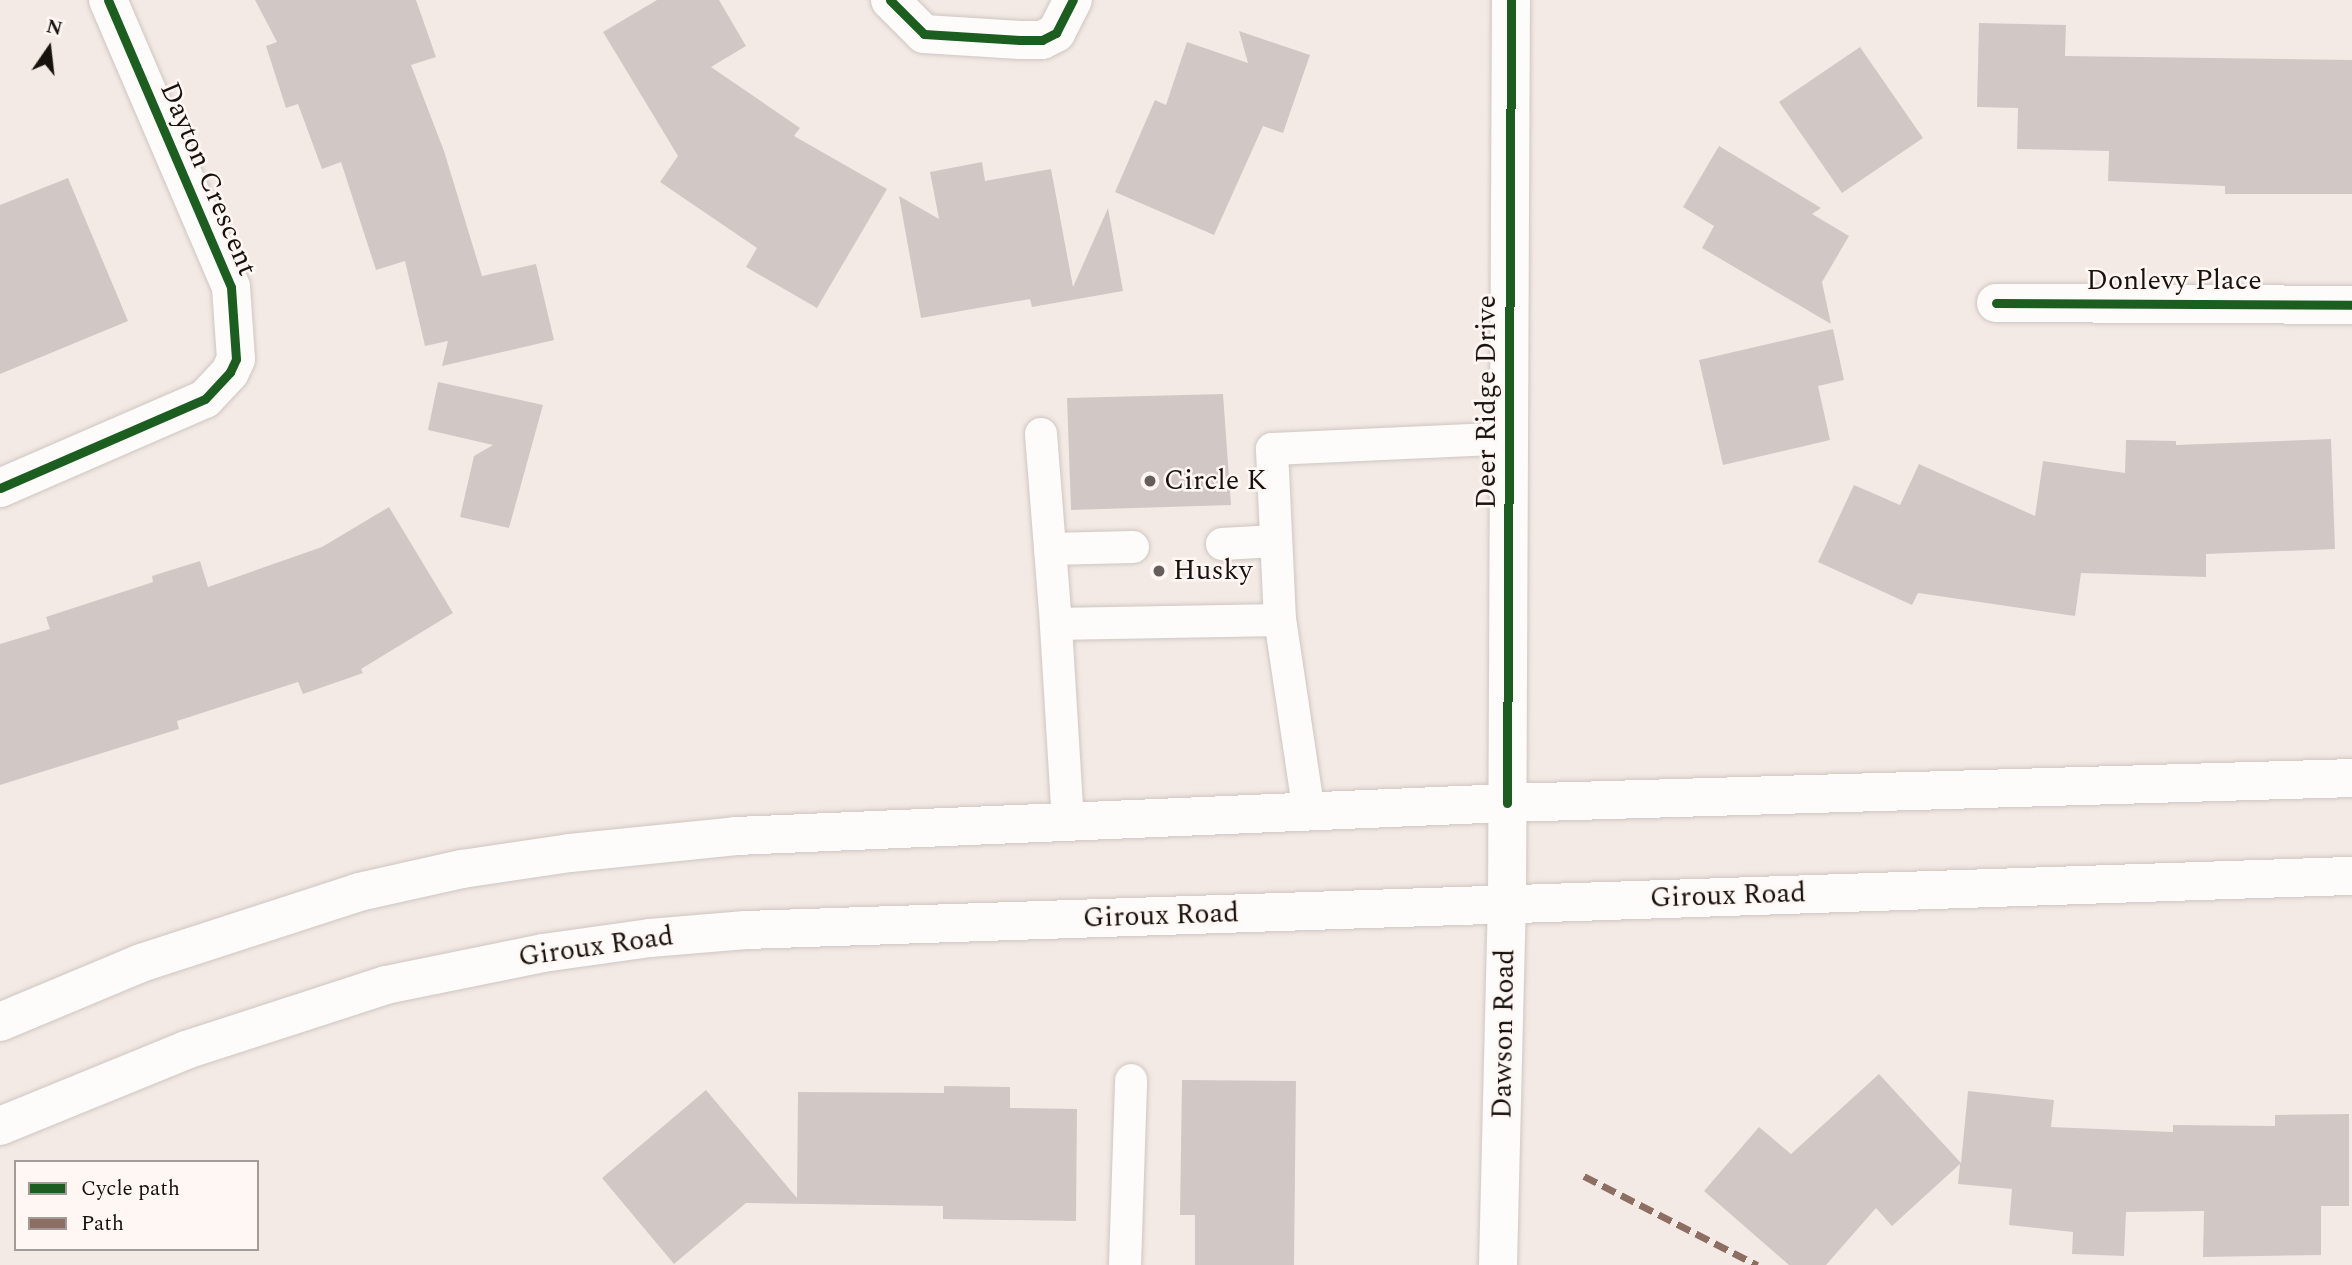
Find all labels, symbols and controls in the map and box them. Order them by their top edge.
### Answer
text: N [43,12,65,44]
north arrow [14,14,84,84]
street label: Dayton Crescent [152,77,264,281]
street label: Donlevy Place [2086,264,2262,298]
street label: Deer Ridge Drive [1470,295,1504,509]
place label: Circle K [1164,464,1267,498]
marker: Circle K [1142,473,1158,489]
place label: Husky [1173,554,1253,588]
marker: Husky [1151,563,1167,579]
street label: Giroux Road [1649,876,1807,916]
street label: Giroux Road [1082,896,1240,936]
street label: Giroux Road [516,919,676,975]
street label: Dawson Road [1486,949,1522,1119]
legend [14,1160,259,1251]
text: Cycle path [81,1173,180,1205]
text: Path [81,1208,124,1240]

